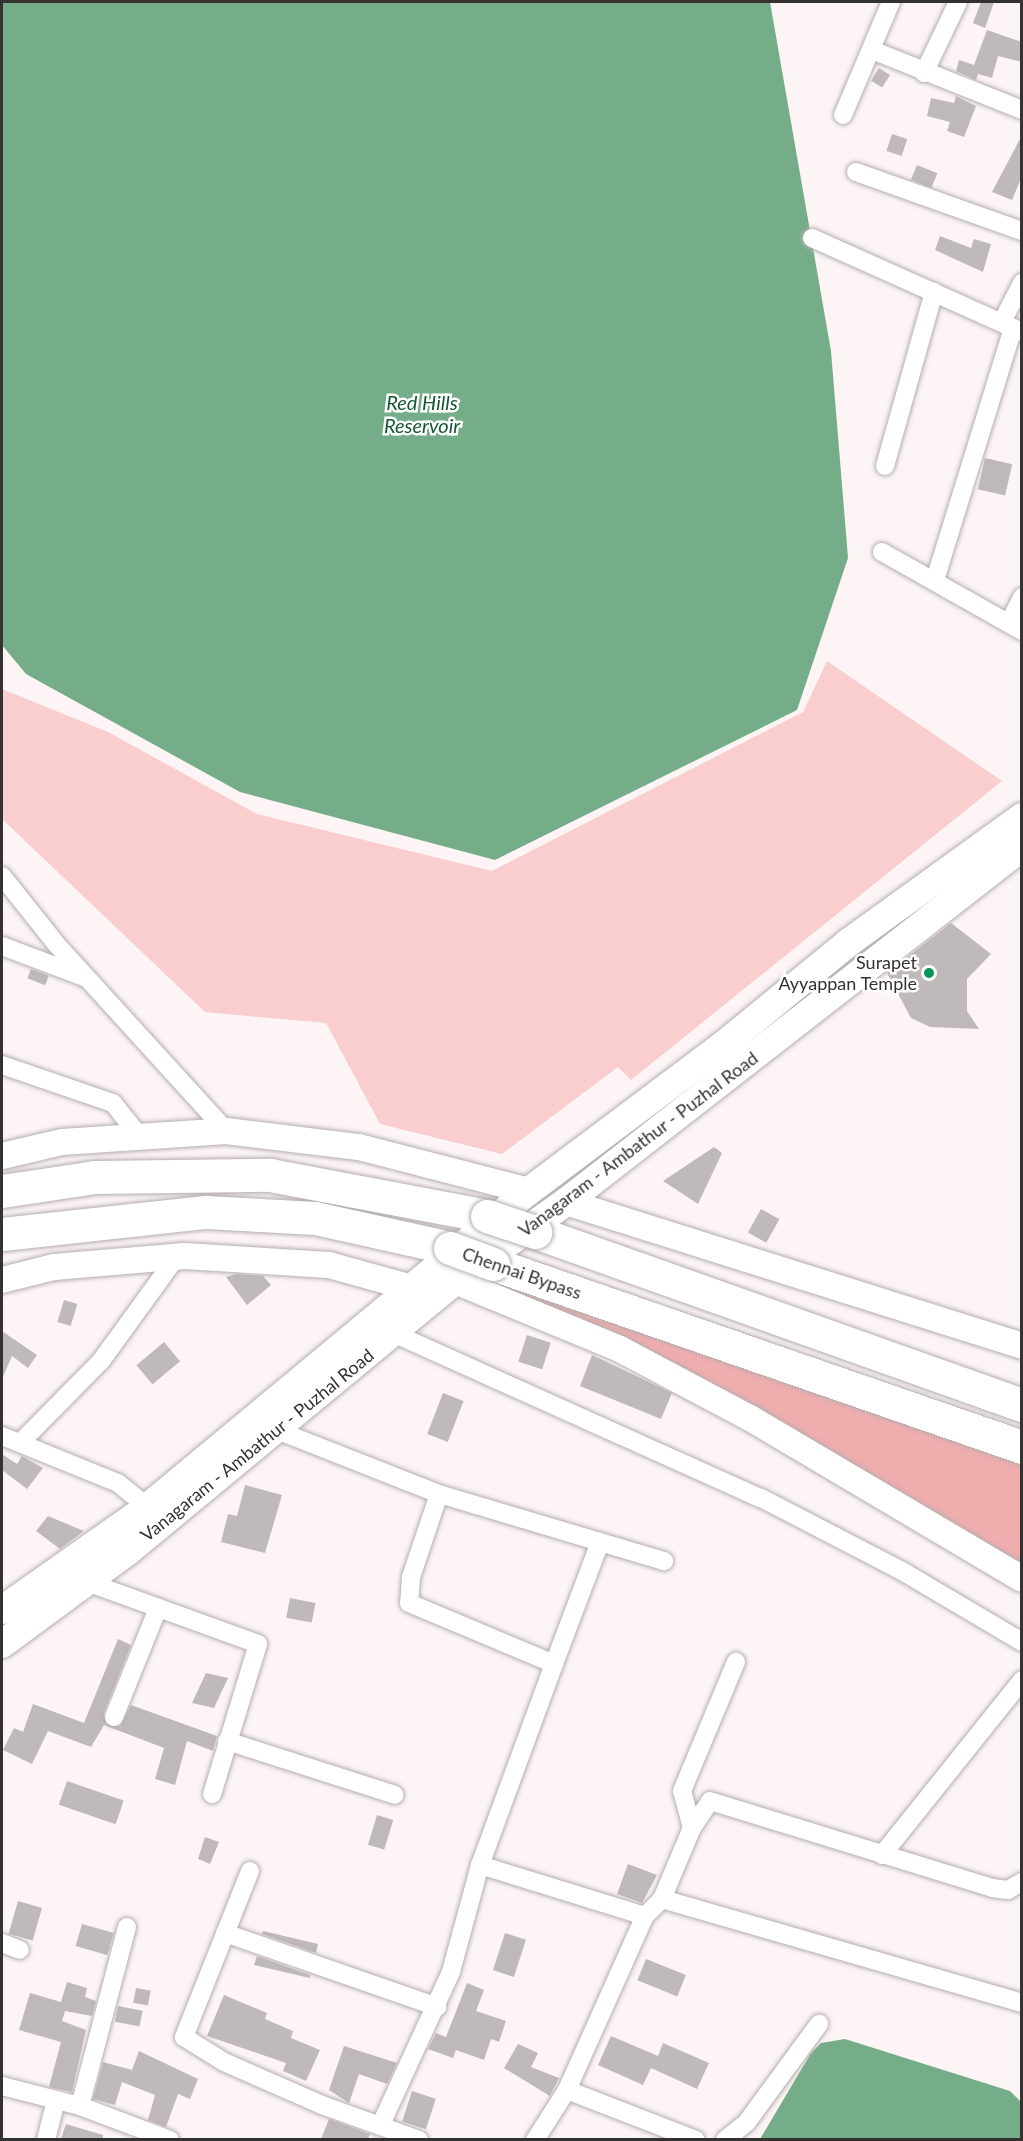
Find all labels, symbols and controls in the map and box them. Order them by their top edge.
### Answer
water label: Red Hills Reservoir [384,390,460,437]
place label: Surapet Ayyappan Temple [778,952,917,994]
marker: Surapet Ayyappan Temple [922,966,936,980]
street label: Vanagaram - Ambathur - Puzhal Road [514,1047,762,1241]
street label: Chennai Bypass [459,1242,585,1304]
street label: Vanagaram - Ambathur - Puzhal Road [136,1344,378,1546]

